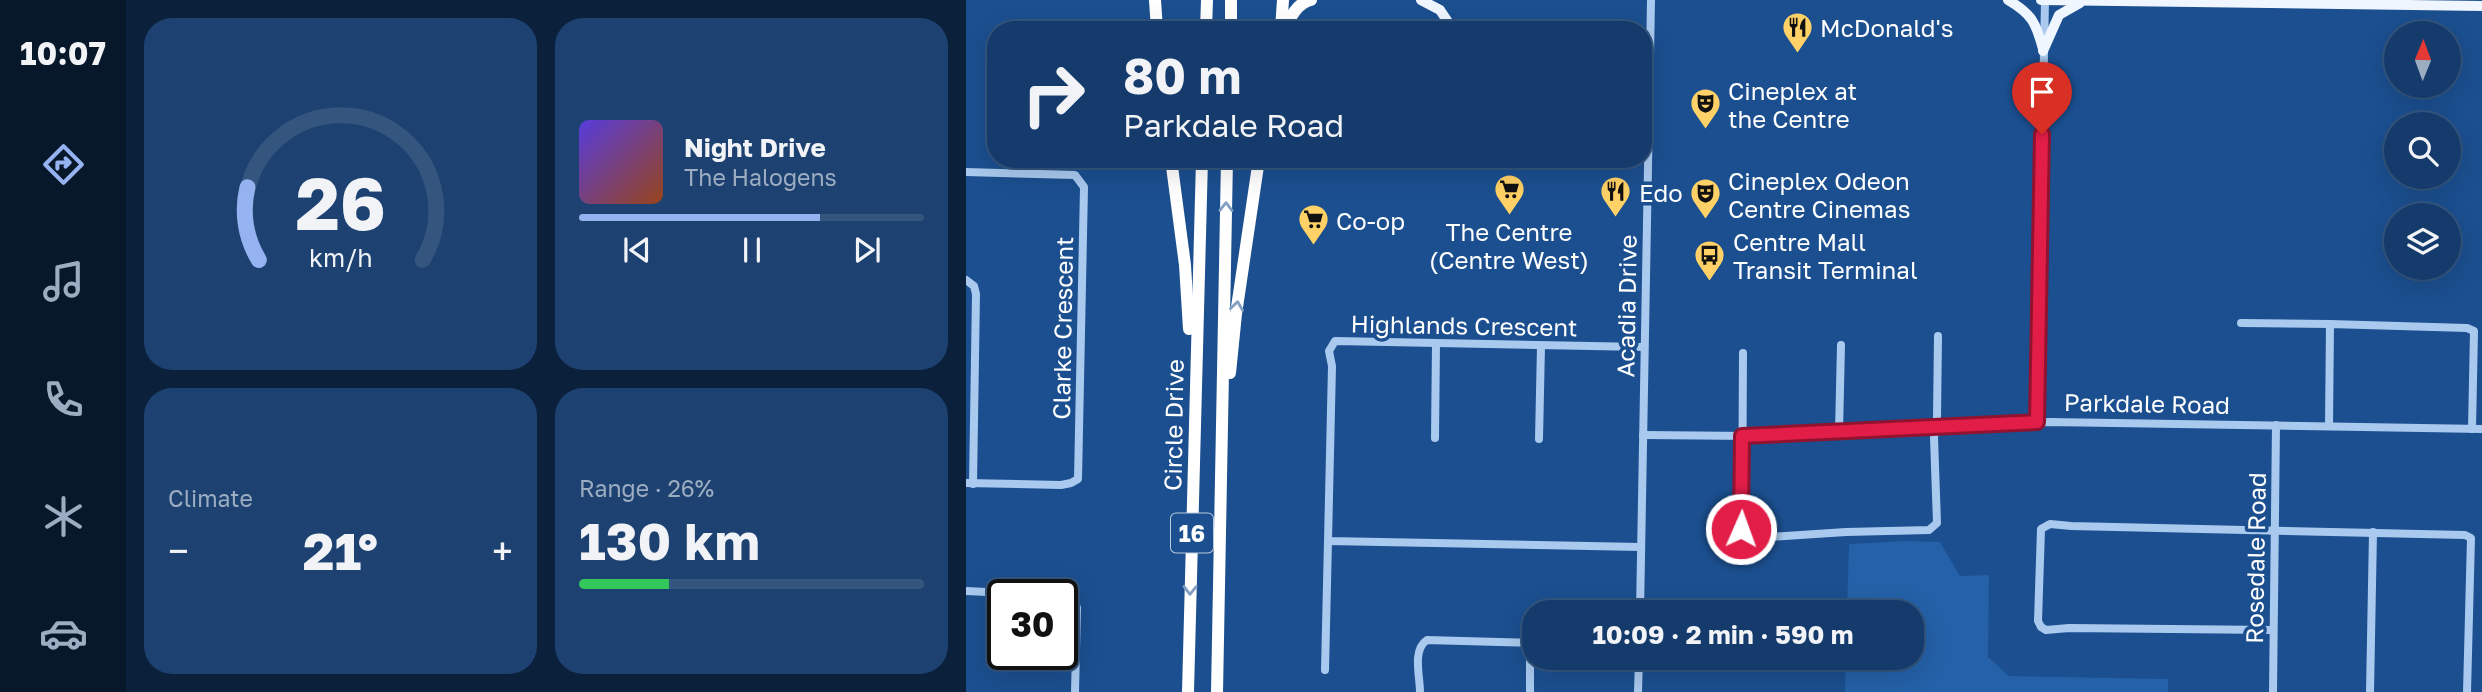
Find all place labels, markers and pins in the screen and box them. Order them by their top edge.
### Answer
restaurant icon: McDonald's [1780,10,1814,54]
place label: McDonald's [1820,13,1953,42]
pin [2012,62,2072,134]
place label: Cineplex at the Centre [1728,76,1857,133]
theatre icon: Cineplex at the Centre [1688,87,1722,131]
place label: Cineplex Odeon Centre Cinemas [1728,166,1910,223]
supermarket icon: The Centre (Centre West) [1492,172,1526,216]
restaurant icon: Edo [1599,175,1633,219]
theatre icon: Cineplex Odeon Centre Cinemas [1688,177,1722,221]
place label: Edo [1639,178,1683,207]
supermarket icon: Co-op [1296,203,1330,247]
place label: Co-op [1336,206,1405,235]
place label: The Centre (Centre West) [1429,217,1589,274]
place label: Centre Mall Transit Terminal [1733,227,1918,284]
bus stop icon: Centre Mall Transit Terminal [1693,238,1727,282]

